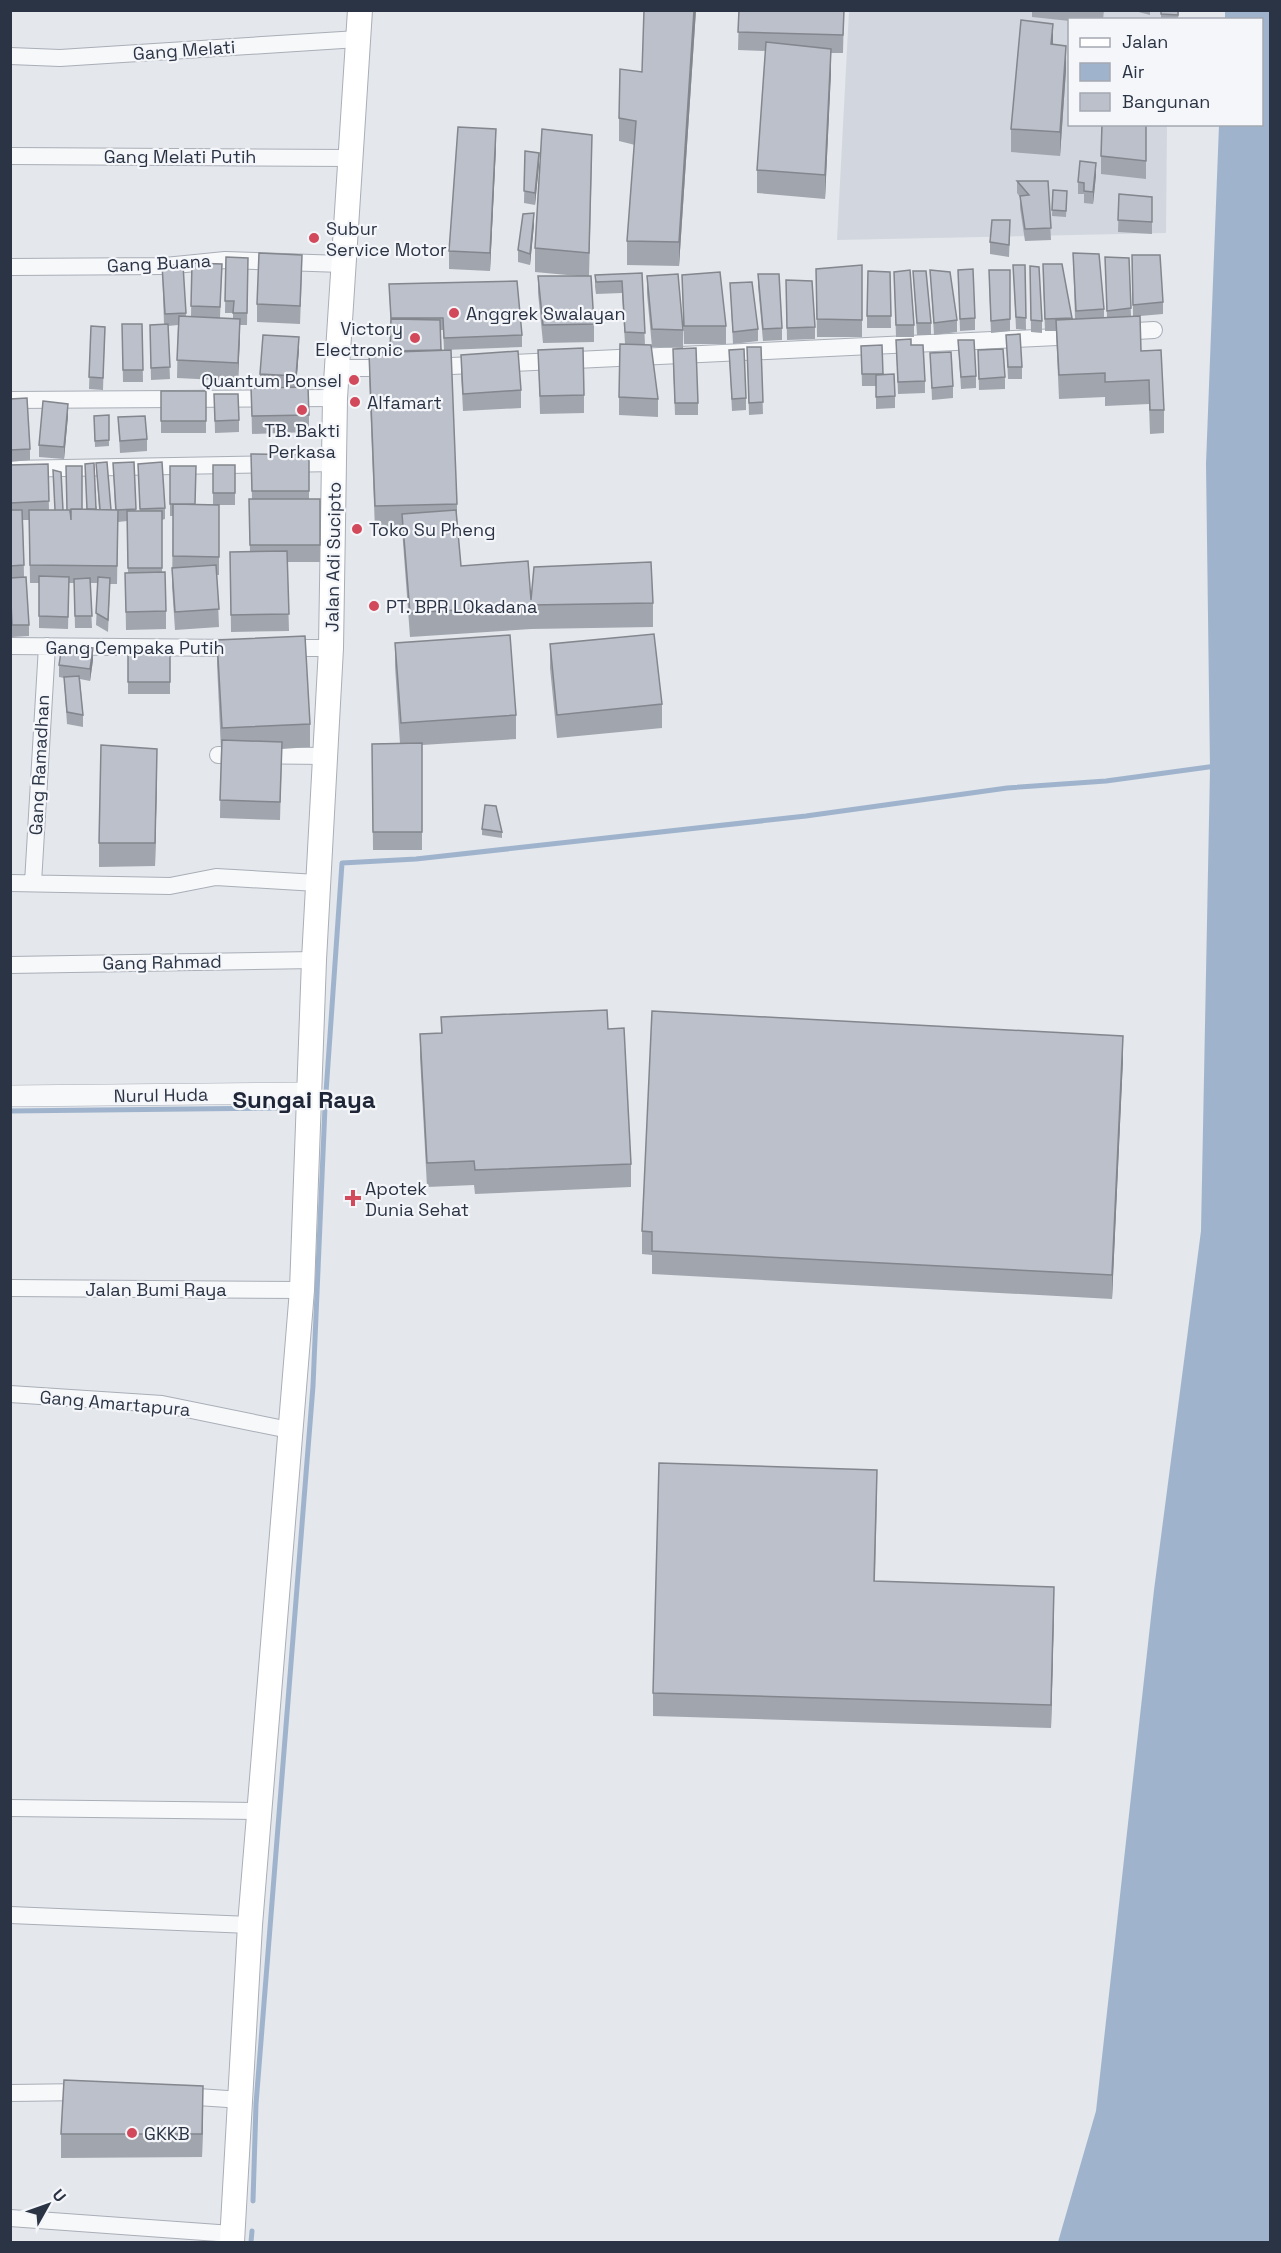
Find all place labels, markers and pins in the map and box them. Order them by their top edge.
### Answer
place label: Subur Service Motor [326,217,447,261]
marker: Subur Service Motor [307,231,321,245]
place label: Anggrek Swalayan [466,302,625,325]
marker: Anggrek Swalayan [447,306,461,320]
place label: Victory Electronic [315,317,403,361]
marker: Victory Electronic [408,331,422,345]
place label: Quantum Ponsel [201,369,342,392]
marker: Quantum Ponsel [347,373,361,387]
place label: Alfamart [367,391,442,414]
marker: Alfamart [348,395,362,409]
marker: TB. Bakti Perkasa [295,403,309,417]
place label: TB. Bakti Perkasa [264,419,340,463]
place label: Toko Su Pheng [369,518,496,541]
marker: Toko Su Pheng [350,522,364,536]
place label: PT. BPR LOkadana [386,595,537,618]
marker: PT. BPR LOkadana [367,599,381,613]
place label: Apotek Dunia Sehat [365,1177,469,1221]
marker: Apotek Dunia Sehat [346,1191,360,1205]
place label: GKKB [144,2122,190,2145]
marker: GKKB [125,2126,139,2140]

